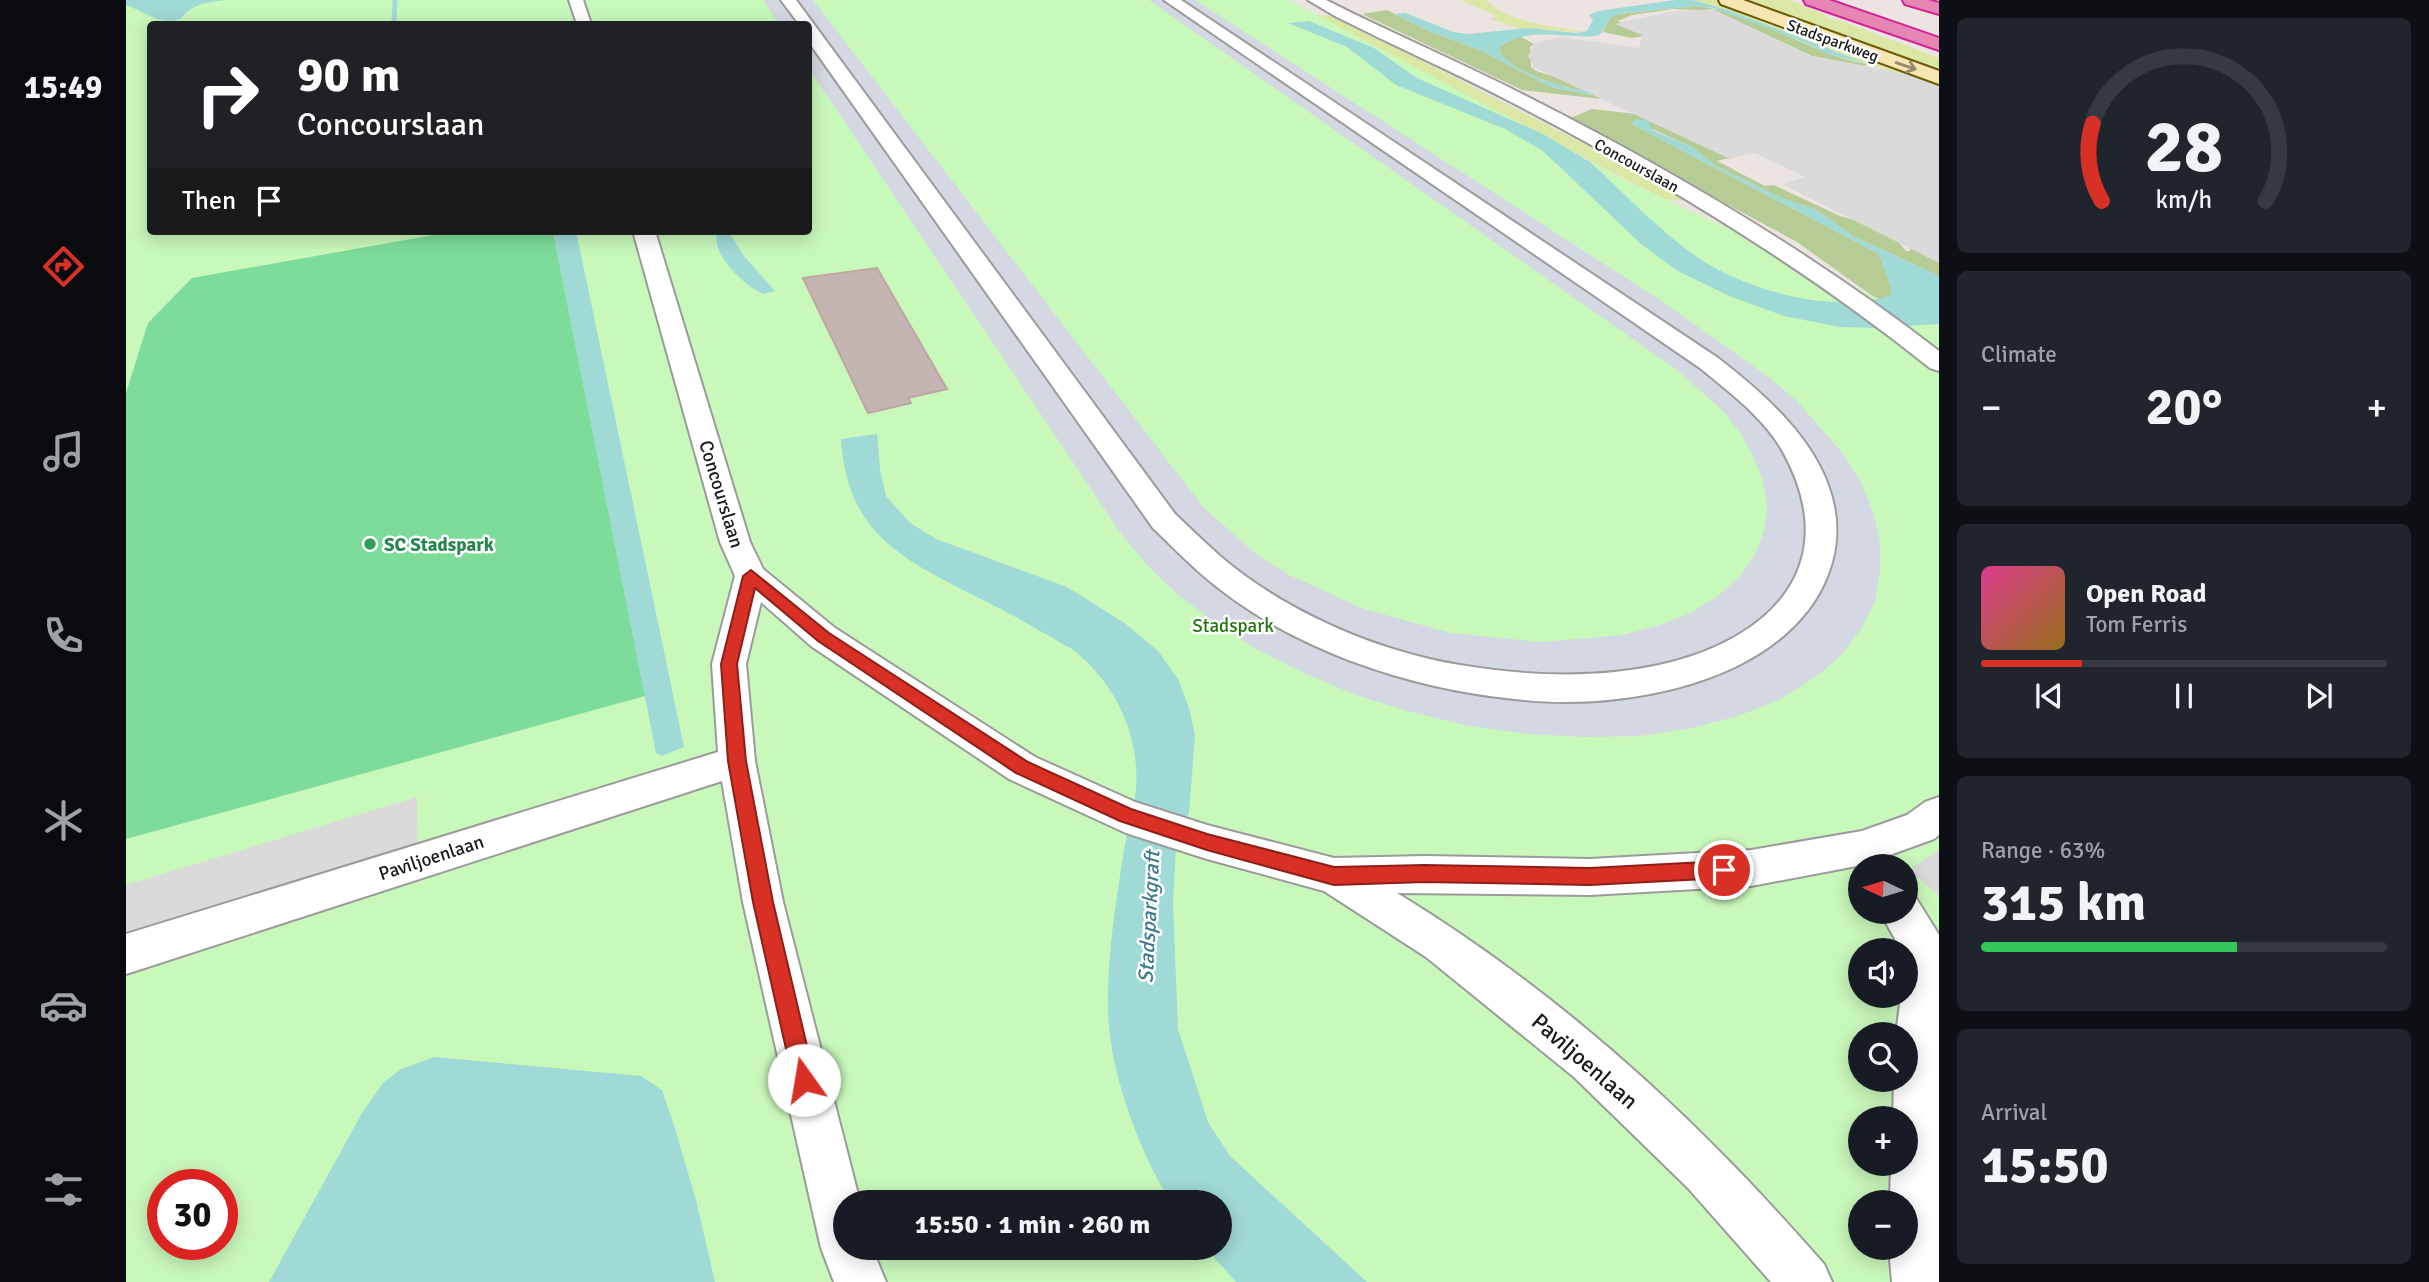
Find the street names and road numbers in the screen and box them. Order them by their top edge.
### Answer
street label: Stadsparkweg [1784,15,1881,67]
street label: Concourslaan [1591,134,1682,197]
street label: Concourslaan [693,438,749,551]
street label: Paviljoenlaan [376,830,487,886]
street label: Paviljoenlaan [1525,1007,1644,1116]

